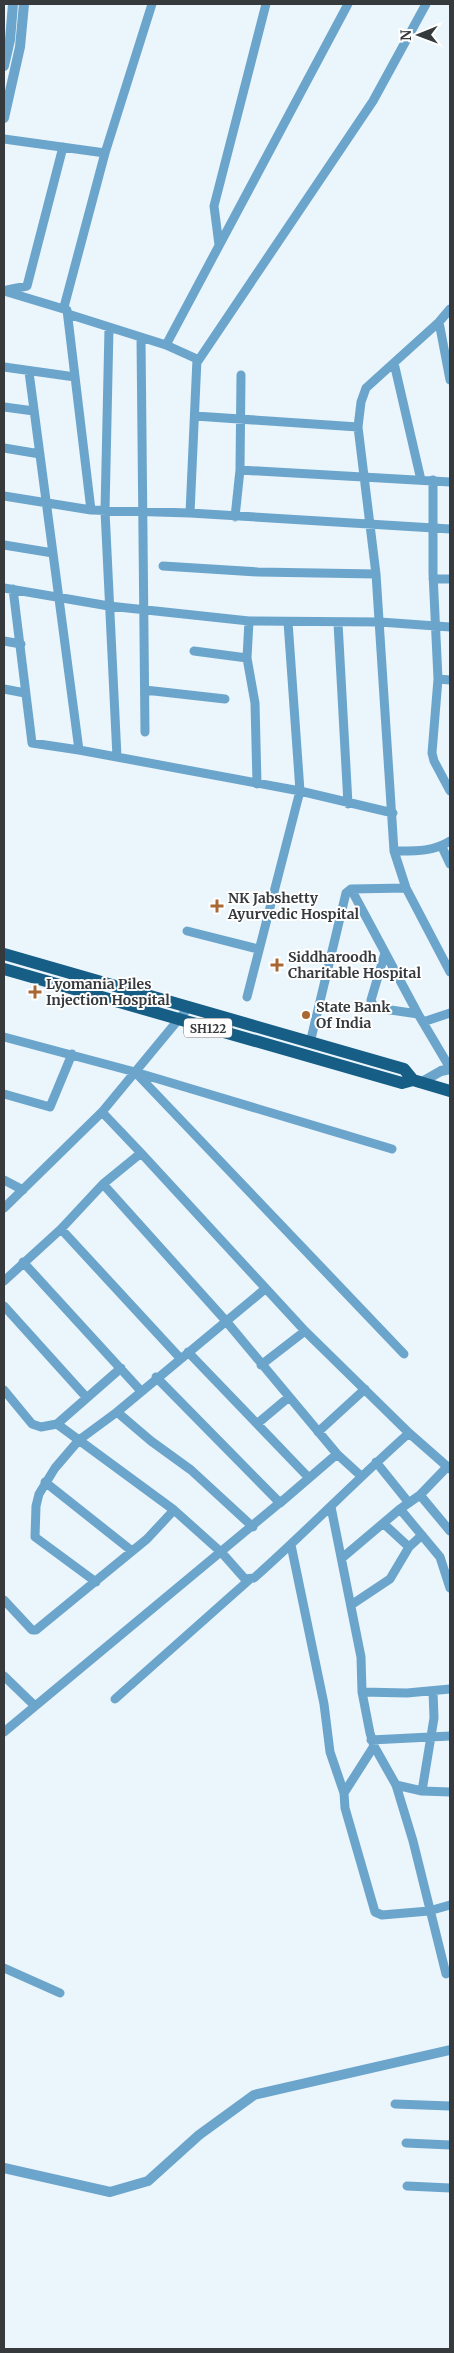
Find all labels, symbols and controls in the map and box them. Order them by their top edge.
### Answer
north arrow [394,10,444,60]
text: N [397,30,415,41]
place label: NK Jabshetty Ayurvedic Hospital [227,889,360,923]
marker: NK Jabshetty Ayurvedic Hospital [210,899,224,913]
place label: Siddharoodh Charitable Hospital [288,948,421,982]
marker: Siddharoodh Charitable Hospital [270,958,284,972]
place label: Lyomania Piles Injection Hospital [46,975,170,1009]
marker: Lyomania Piles Injection Hospital [28,985,42,999]
place label: State Bank Of India [316,998,391,1032]
marker: State Bank Of India [300,1009,312,1021]
road number: SH122 [184,1018,232,1038]

